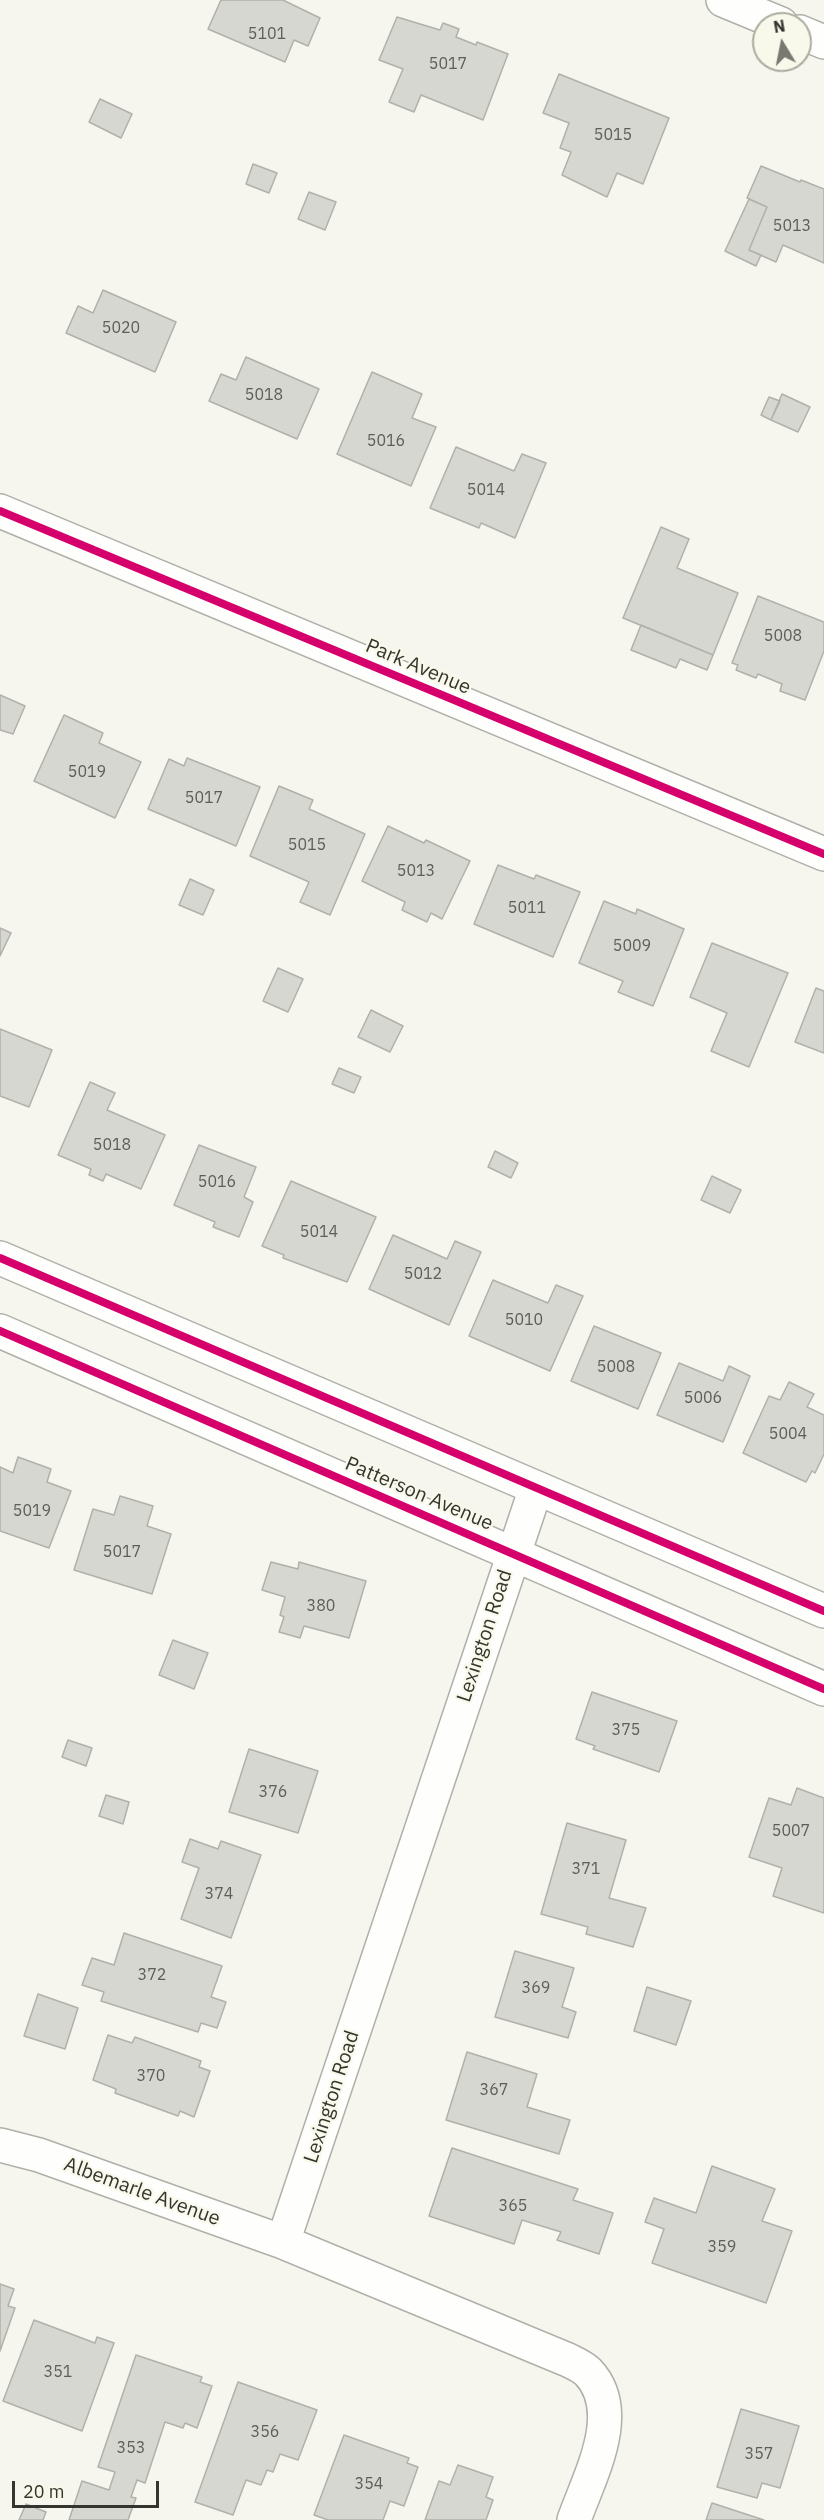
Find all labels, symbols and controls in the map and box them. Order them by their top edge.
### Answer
north arrow [752,12,812,72]
text: N [772,15,787,37]
house number: 5101 [248,24,286,44]
house number: 5017 [429,54,467,74]
house number: 5015 [594,125,632,145]
house number: 5013 [773,216,811,236]
house number: 5020 [102,318,140,338]
house number: 5018 [245,385,283,405]
house number: 5016 [367,431,405,451]
house number: 5014 [467,480,505,500]
house number: 5008 [764,626,802,646]
street label: Park Avenue [362,634,474,700]
house number: 5019 [68,762,106,782]
house number: 5017 [185,788,223,808]
house number: 5015 [288,835,326,855]
house number: 5013 [397,861,435,881]
house number: 5011 [508,898,546,918]
house number: 5009 [613,936,651,956]
house number: 5018 [93,1135,131,1155]
house number: 5016 [198,1172,236,1192]
house number: 5014 [300,1222,338,1242]
house number: 5012 [404,1264,442,1284]
house number: 5010 [505,1310,543,1330]
house number: 5008 [597,1357,635,1377]
house number: 5006 [684,1388,722,1408]
house number: 5004 [769,1424,807,1444]
street label: Patterson Avenue [341,1452,497,1536]
house number: 5019 [13,1501,51,1521]
house number: 5017 [103,1542,141,1562]
street label: Lexington Road [452,1567,518,1705]
house number: 380 [307,1596,335,1616]
house number: 375 [612,1720,640,1740]
house number: 376 [259,1782,287,1802]
house number: 5007 [772,1821,810,1841]
house number: 371 [572,1859,600,1879]
house number: 374 [205,1884,233,1904]
house number: 372 [138,1965,166,1985]
house number: 369 [522,1978,550,1998]
street label: Lexington Road [299,2028,365,2166]
house number: 370 [137,2066,165,2086]
house number: 367 [480,2080,508,2100]
street label: Albemarle Avenue [61,2153,223,2231]
house number: 365 [499,2196,527,2216]
house number: 359 [708,2237,736,2257]
house number: 351 [44,2362,72,2382]
house number: 356 [251,2422,279,2442]
house number: 353 [117,2438,145,2458]
house number: 357 [745,2444,773,2464]
scale bar [15,2469,162,2507]
house number: 354 [355,2474,383,2494]
text: 20 m [23,2480,65,2503]

